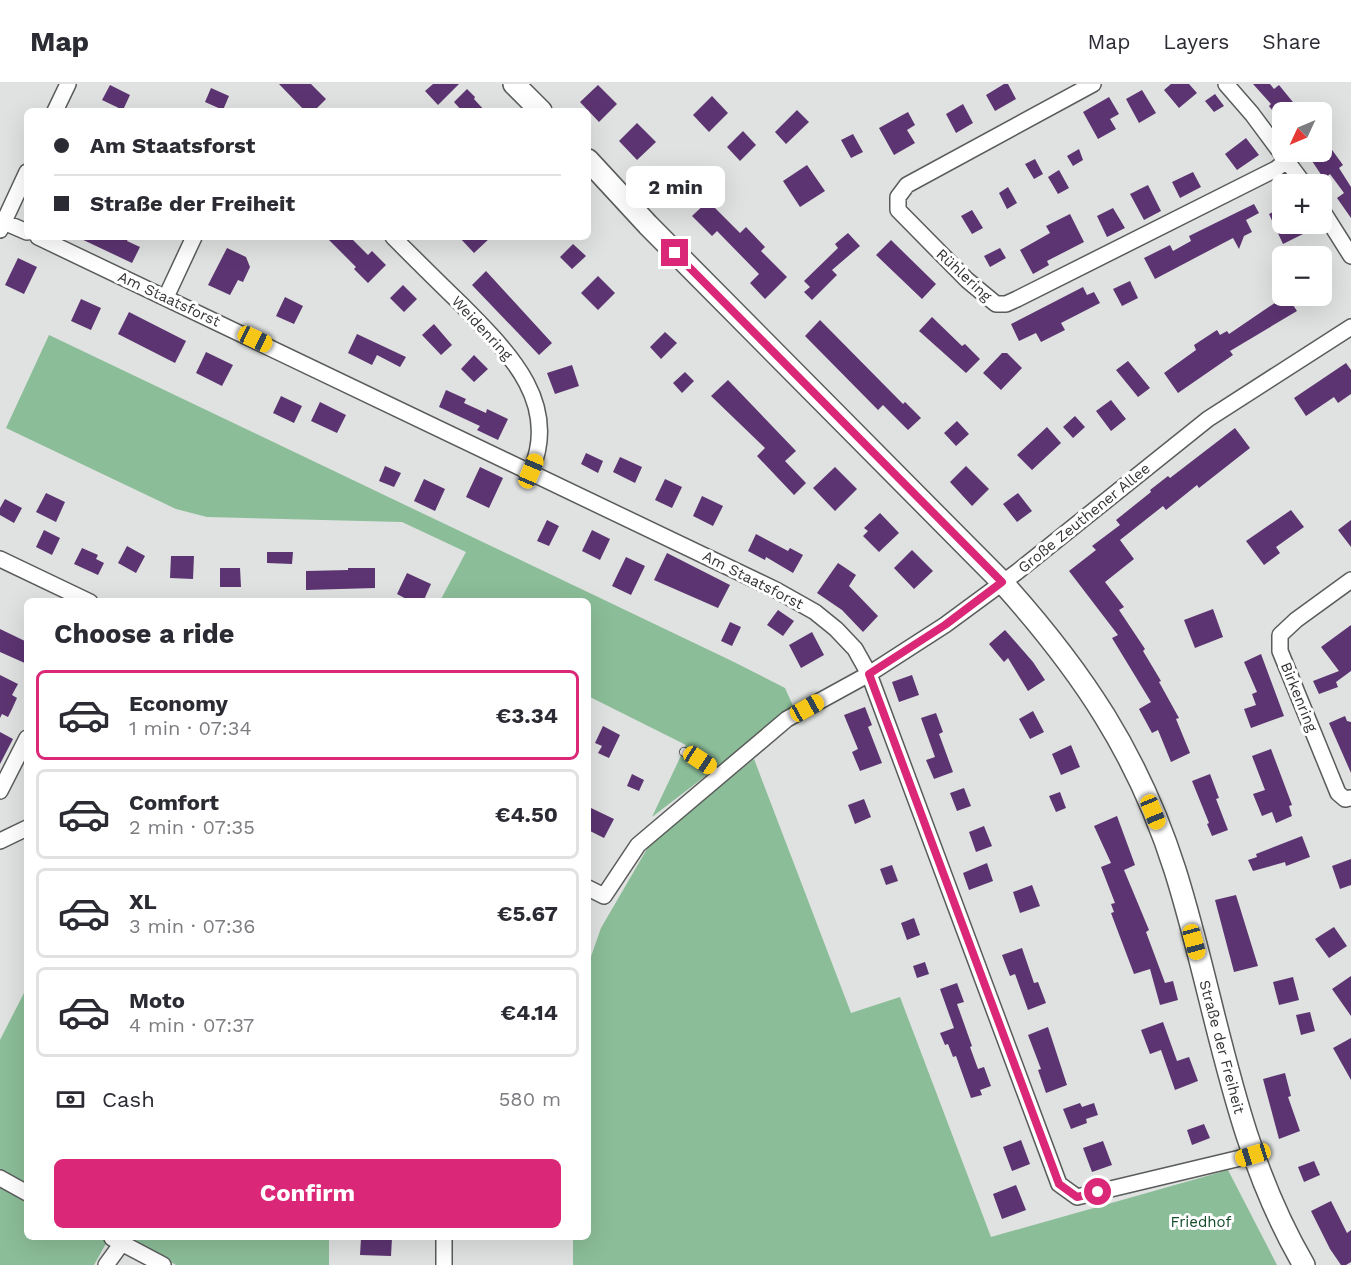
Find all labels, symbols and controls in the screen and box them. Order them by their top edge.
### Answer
text: Map [30,25,89,58]
text: Map [1087,29,1130,54]
text: Layers [1163,29,1229,54]
text: Share [1262,29,1321,54]
north arrow [1272,102,1332,162]
map controls [1272,102,1332,306]
text: Am Staatsforst [90,133,255,158]
callout: 2 min [626,166,724,208]
button: + [1272,174,1332,234]
text: 2 min [648,175,703,199]
text: Straße der Freiheit [90,191,295,216]
route end [661,239,688,266]
street label: Rühlering [933,245,995,305]
button: − [1272,246,1332,306]
street label: Am Staatsforst [115,267,224,331]
street label: Weidenring [448,292,516,364]
car [235,323,275,355]
car [516,451,546,491]
street label: Große Zeuthener Allee [1014,459,1154,577]
street label: Am Staatsforst [700,547,807,613]
text: Choose a ride [54,618,234,650]
street label: Birkenring [1277,660,1321,734]
icon: car [57,688,111,742]
text: Economy [129,691,228,716]
car [787,691,827,725]
text: €3.34 [496,703,558,728]
text: 1 min · 07:34 [129,716,252,740]
car [680,743,720,777]
icon: car [57,787,111,841]
text: Comfort [129,790,219,815]
car [1138,792,1168,832]
text: €4.50 [495,802,558,827]
text: 2 min · 07:35 [129,815,255,839]
icon: car [57,886,111,940]
text: XL [129,889,157,914]
text: €5.67 [497,901,558,926]
text: 3 min · 07:36 [129,914,255,938]
car [1181,922,1207,962]
street label: Straße der Freiheit [1196,978,1249,1116]
icon: car [57,985,111,1039]
text: Moto [129,988,185,1013]
text: €4.14 [501,1000,558,1025]
text: 4 min · 07:37 [129,1013,254,1037]
icon: cash [54,1083,87,1116]
text: Cash [102,1087,155,1112]
text: 580 m [499,1087,561,1111]
car [1233,1141,1273,1169]
button: Confirm [54,1159,561,1228]
route start [1084,1178,1111,1205]
park label: Friedhof [1171,1213,1231,1231]

